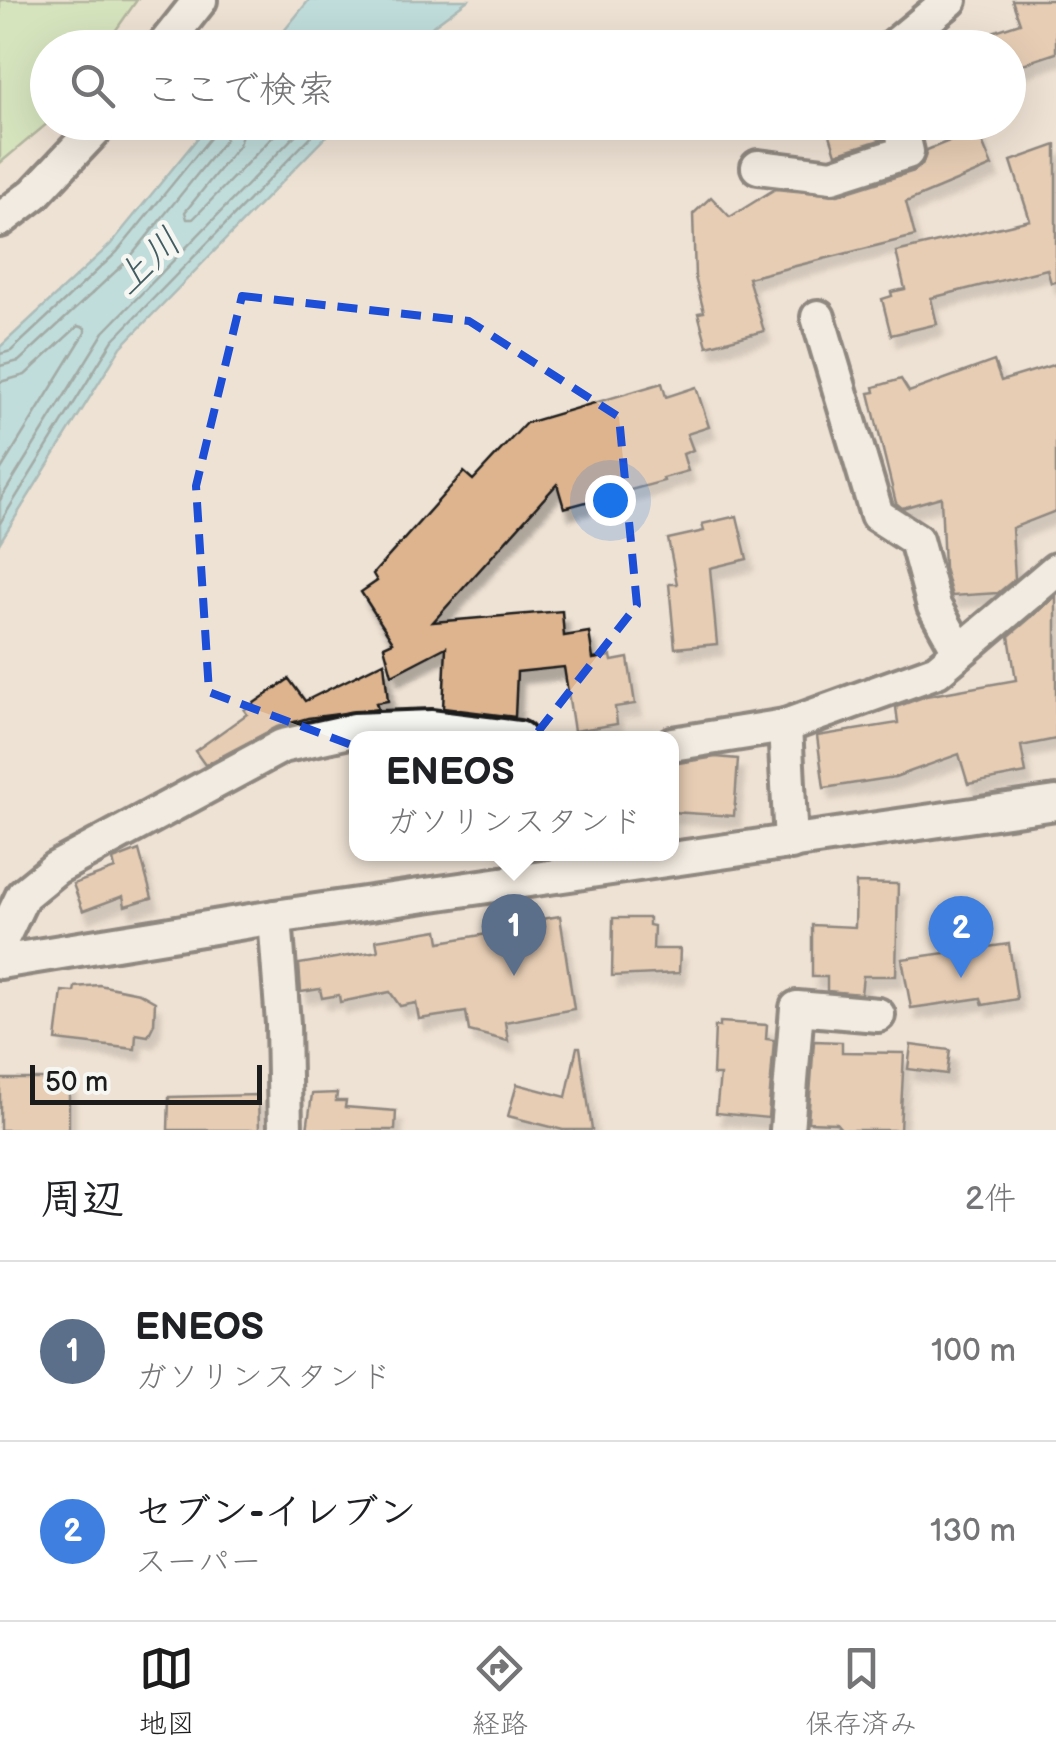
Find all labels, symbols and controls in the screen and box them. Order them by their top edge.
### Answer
search box [30,30,1026,140]
icon: search [65,58,120,113]
text: ここで検索 [145,68,335,113]
water label: 上川 [105,220,191,304]
your location [585,475,636,526]
popup [349,731,679,861]
text: ENEOS [386,750,515,795]
text: ガソリンスタンド [386,803,642,842]
pin: 1 [482,894,546,976]
pin: 2 [928,896,994,978]
scale bar [30,1060,262,1104]
text: 50 m [45,1066,108,1099]
text: 周辺 [40,1175,124,1226]
text: 2件 [965,1180,1016,1219]
text: ENEOS [135,1305,264,1350]
text: 1 [66,1332,79,1371]
text: 100 m [931,1332,1016,1371]
text: ガソリンスタンド [135,1358,392,1397]
text: セブン-イレブン [135,1490,417,1535]
text: 2 [63,1512,82,1551]
text: 130 m [930,1512,1016,1551]
text: スーパー [135,1543,262,1582]
tab: 地図 [139,1641,195,1741]
tab: 経路 [472,1641,528,1741]
tab: 保存済み [805,1641,917,1741]

